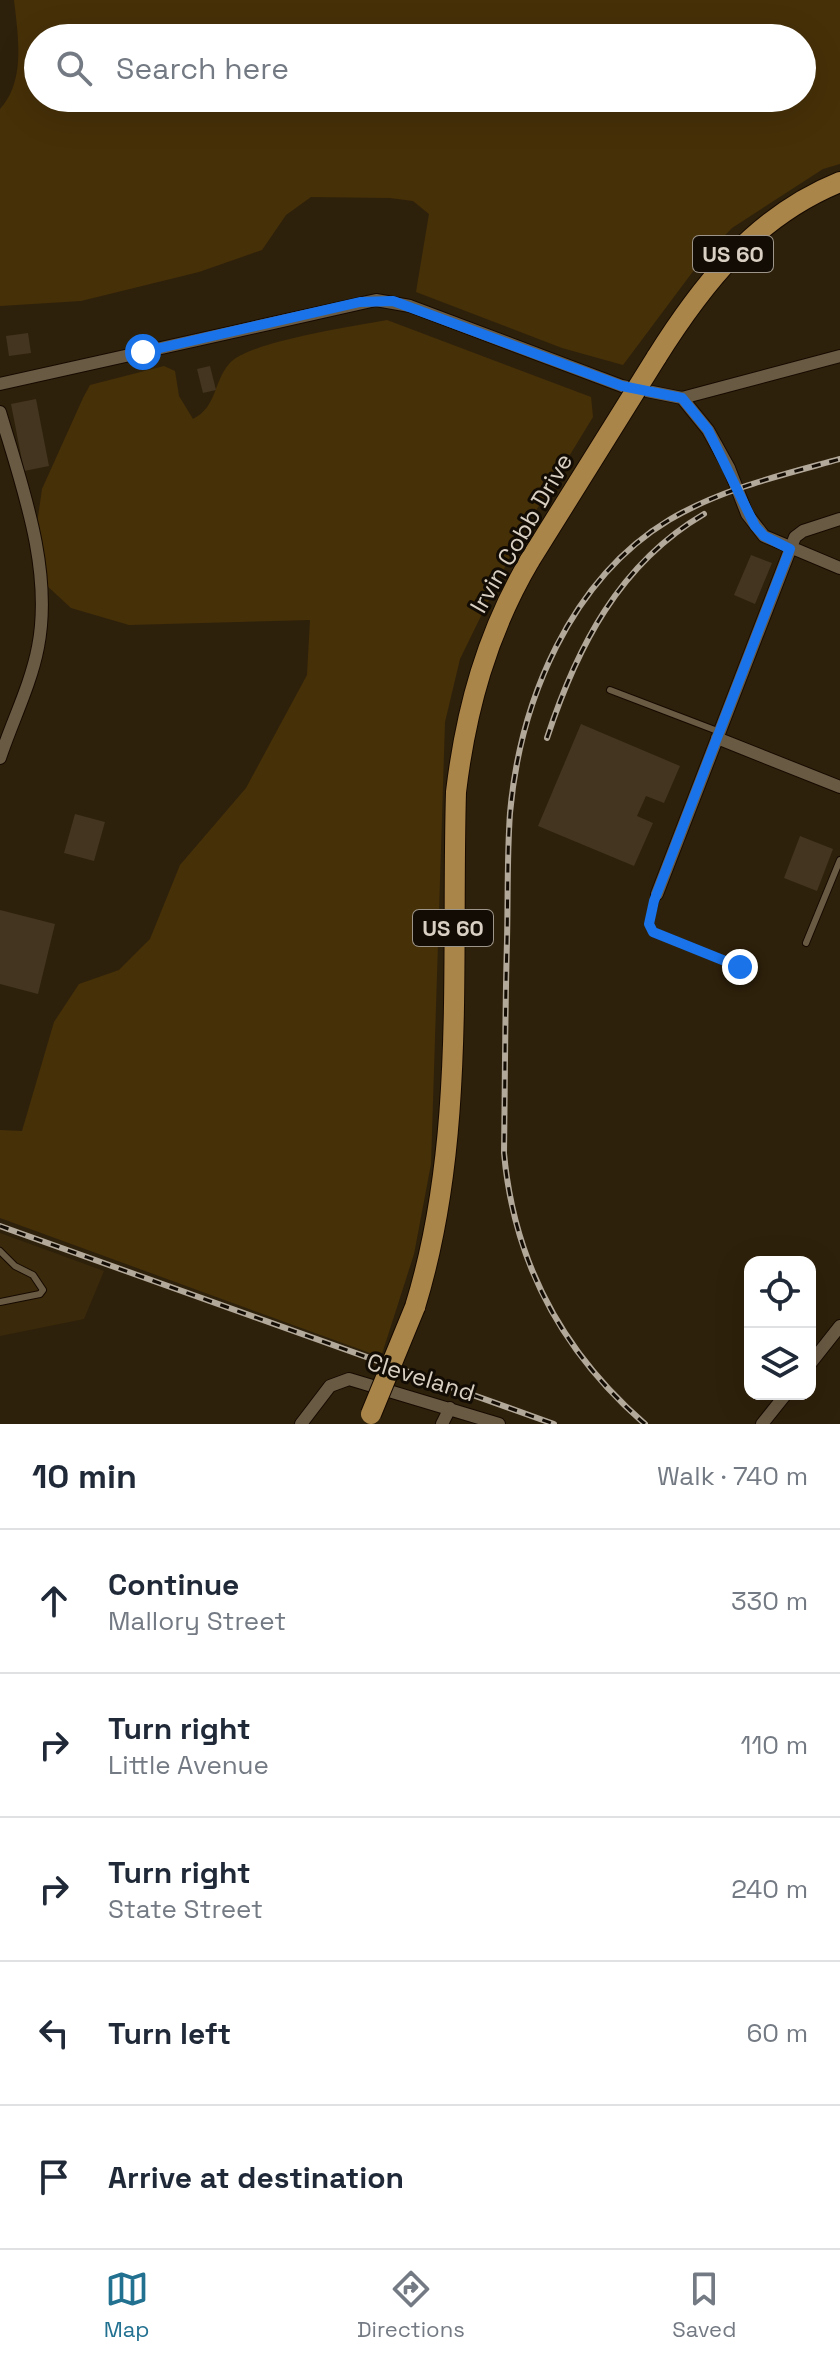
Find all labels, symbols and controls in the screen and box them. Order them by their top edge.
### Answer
search box [24,24,816,112]
icon: search [52,46,96,90]
text: Search here [116,49,289,88]
road number: US 60 [693,236,773,272]
route start [125,334,161,370]
street label: Irvin Cobb Drive [463,448,579,618]
road number: US 60 [413,910,493,946]
route end [722,949,758,985]
map controls [744,1256,816,1400]
button: locate [744,1256,816,1328]
button: layers [744,1328,816,1400]
street label: Cleveland [363,1346,479,1408]
text: 10 min [32,1455,137,1498]
text: Walk · 740 m [657,1459,808,1493]
text: Continue [108,1565,239,1604]
icon: ahead [32,1579,76,1623]
text: 330 m [731,1584,808,1618]
text: Mallory Street [108,1604,286,1638]
text: Turn right [108,1709,251,1748]
icon: right [32,1723,76,1767]
text: 110 m [741,1728,808,1762]
text: Little Avenue [108,1748,269,1782]
text: Turn right [108,1853,251,1892]
icon: right [32,1867,76,1911]
text: 240 m [731,1872,808,1906]
text: State Street [108,1892,263,1926]
icon: left [32,2011,76,2055]
text: Turn left [108,2014,231,2053]
text: 60 m [746,2016,808,2050]
icon: arrive [32,2155,76,2199]
text: Arrive at destination [108,2158,404,2197]
tab: Map [104,2267,150,2343]
tab: Directions [357,2267,465,2343]
tab: Saved [672,2267,736,2343]

